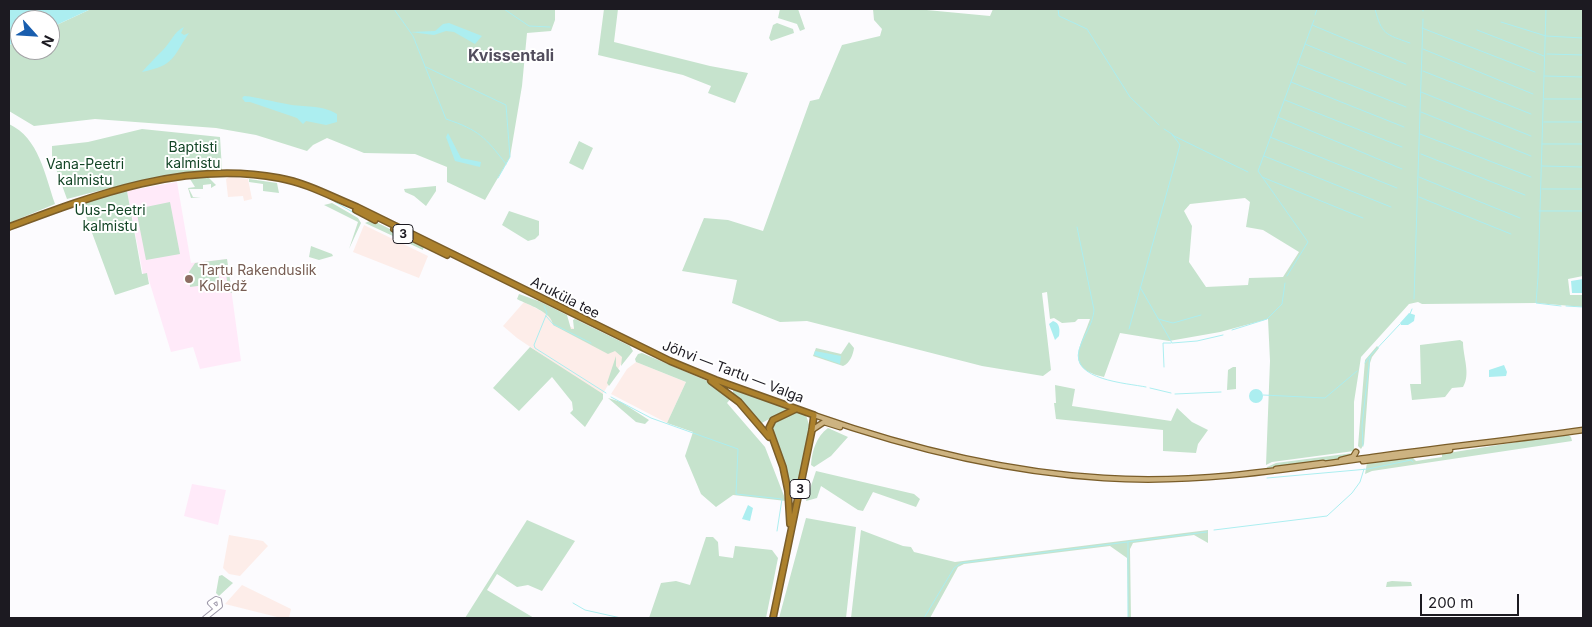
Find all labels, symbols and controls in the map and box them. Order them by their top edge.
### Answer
north arrow [10,10,60,60]
text: N [38,33,58,50]
district label: Kvissentali [468,46,554,66]
park label: Baptisti kalmistu [166,140,220,172]
park label: Vana-Peetri kalmistu [46,157,124,190]
park label: Uus-Peetri kalmistu [74,203,146,236]
road number: 3 [393,224,413,243]
place label: Tartu Rakenduslik Kolledž [199,263,316,296]
marker: Tartu Rakenduslik Kolledž [183,273,195,285]
street label: Aruküla tee [528,273,602,323]
street label: Jõhvi — Tartu — Valga [660,337,806,407]
road number: 3 [790,479,810,498]
scale bar [1422,584,1521,616]
text: 200 m [1428,593,1473,612]

